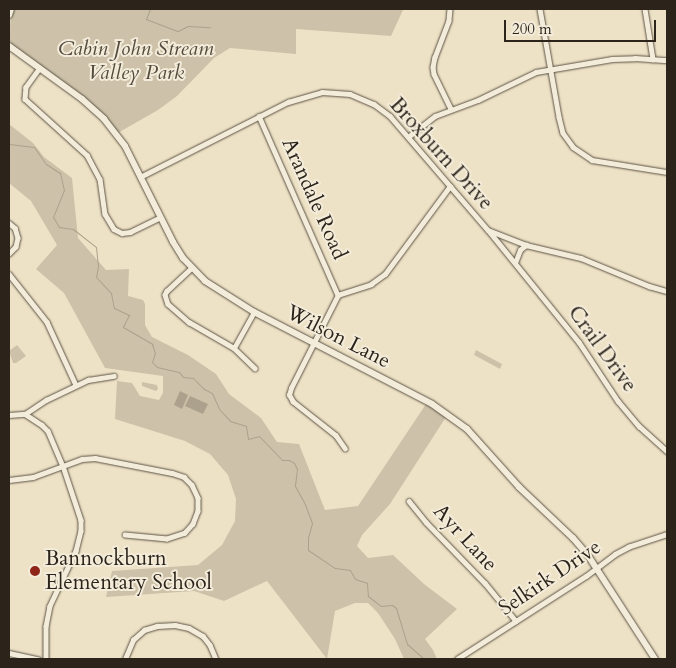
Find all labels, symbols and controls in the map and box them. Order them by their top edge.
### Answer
scale bar [506,10,658,42]
text: 200 m [512,19,552,39]
park label: Cabin John Stream Valley Park [58,36,214,86]
street label: Broxburn Drive [384,93,498,215]
street label: Arandale Road [276,134,352,264]
street label: Wilson Lane [282,300,394,374]
street label: Crail Drive [562,301,642,397]
street label: Ayr Lane [428,499,502,577]
street label: Selkirk Drive [494,535,606,621]
place label: Bannockburn Elementary School [45,546,212,596]
marker: Bannockburn Elementary School [29,565,41,577]

